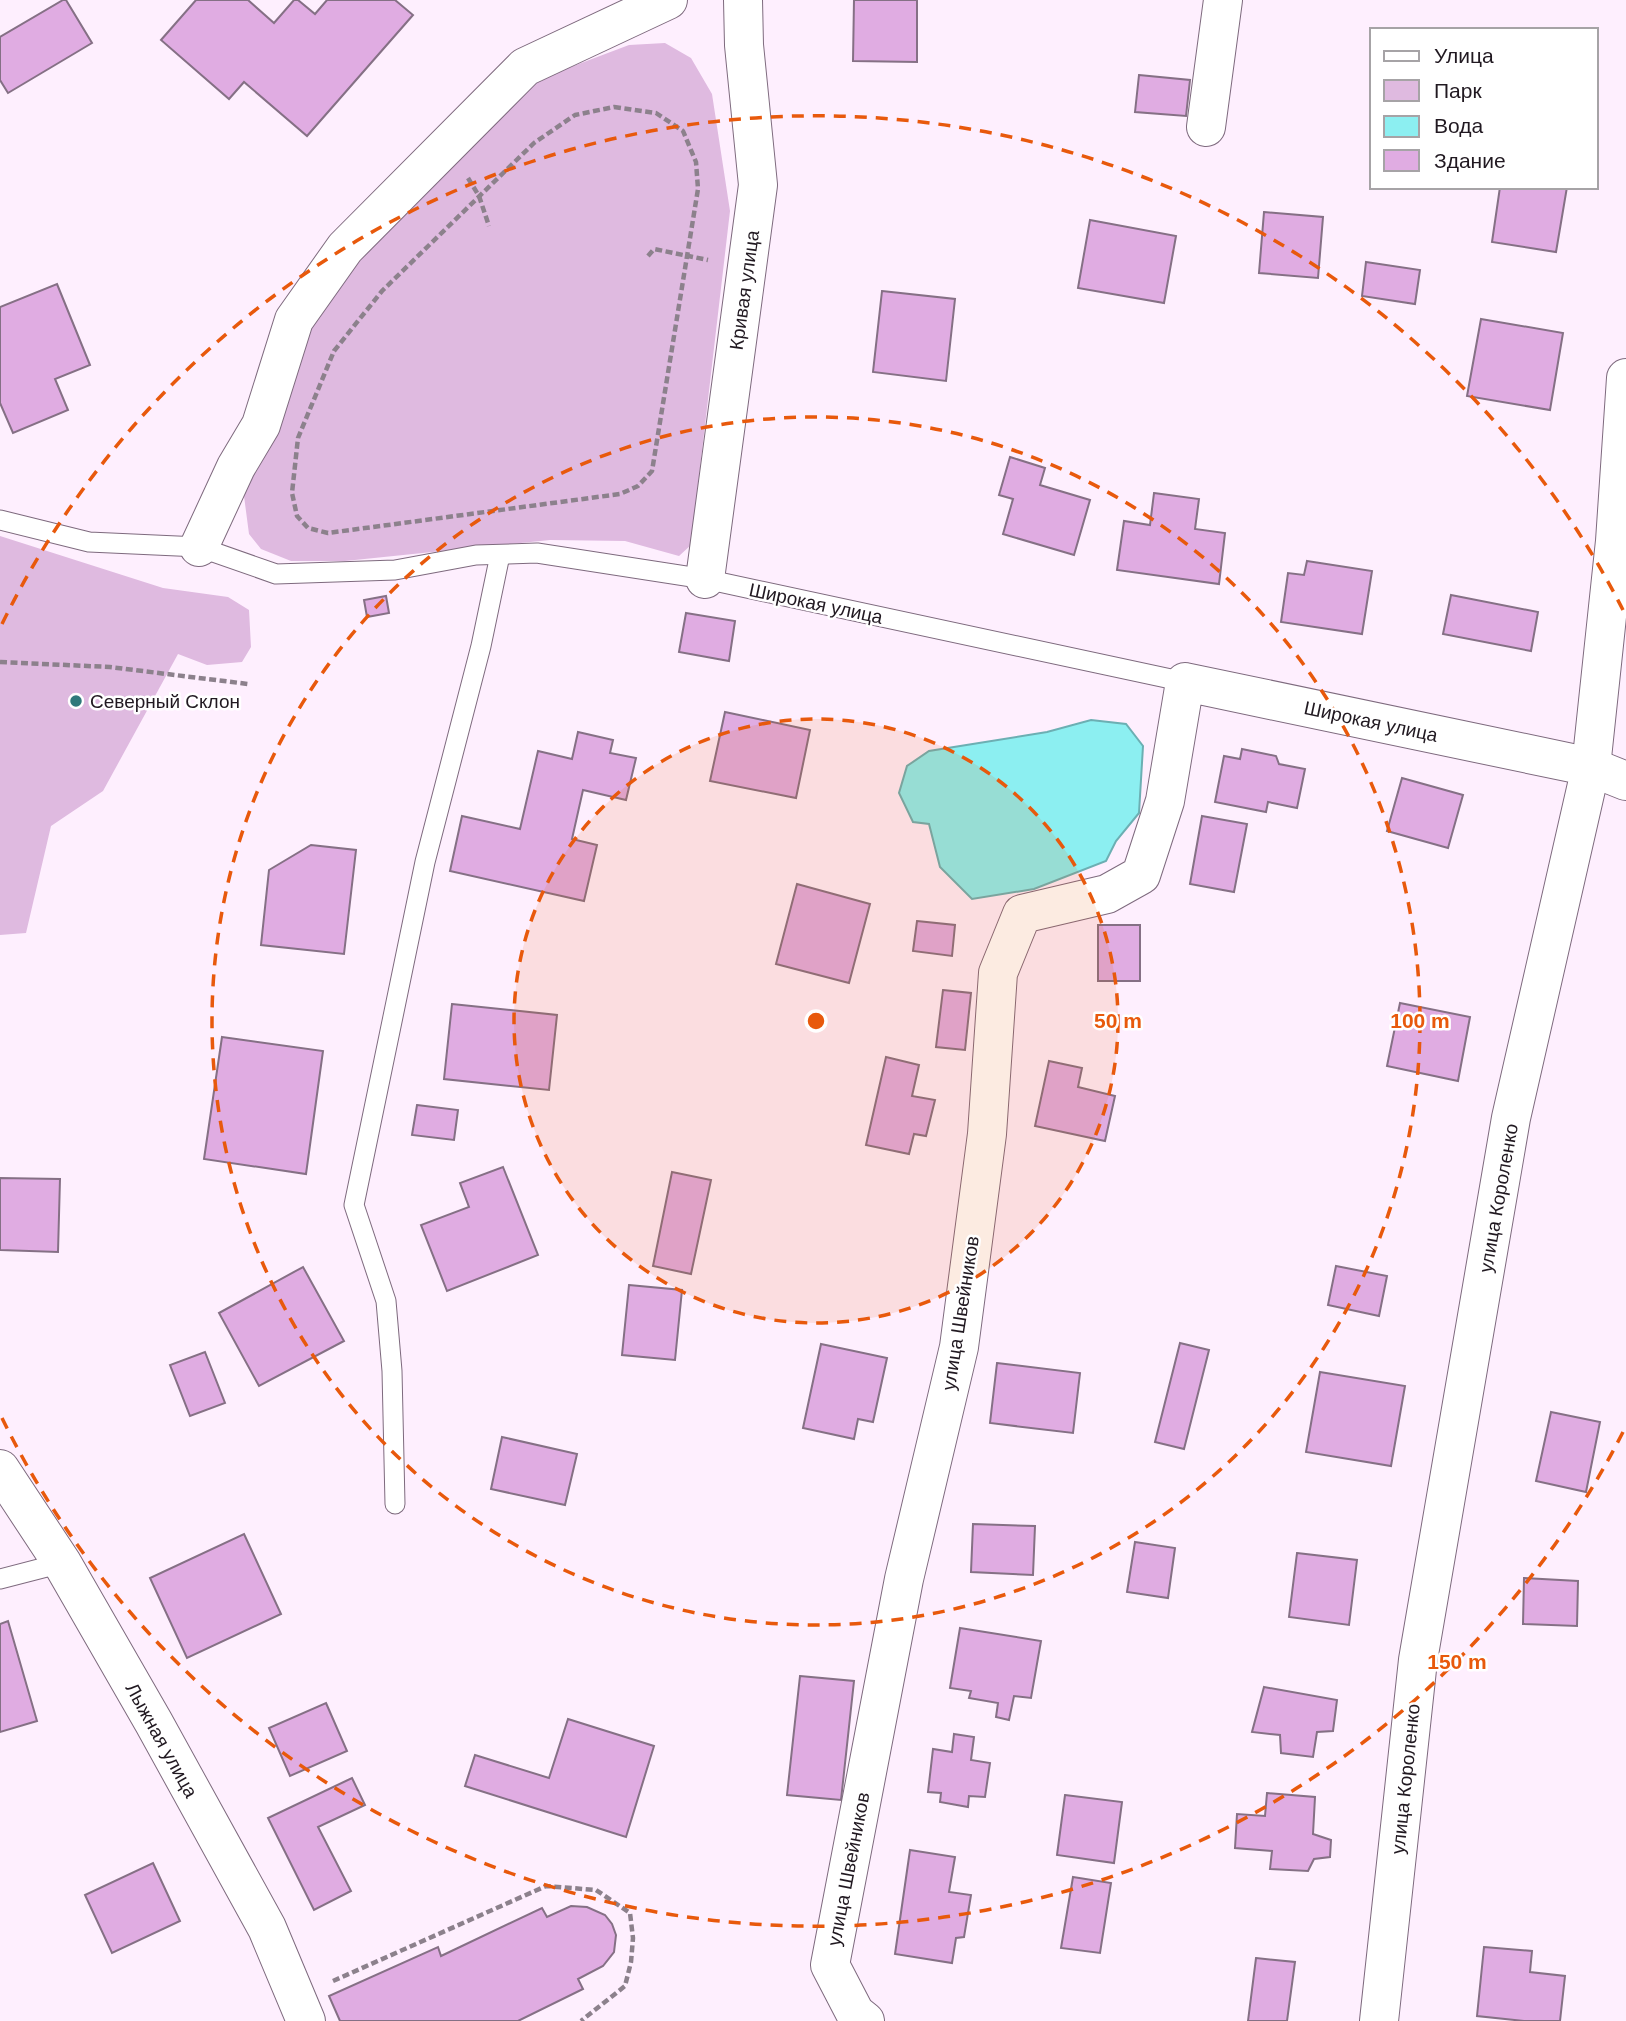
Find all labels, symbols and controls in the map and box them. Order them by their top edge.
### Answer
legend [1370,28,1598,189]
text: Улица [1434,44,1494,67]
text: Парк [1434,79,1482,102]
text: Вода [1434,114,1483,137]
text: Здание [1434,149,1506,172]
street label: Кривая улица [726,229,763,351]
street label: Широкая улица [747,579,885,628]
place label: Северный Склон [90,691,240,712]
marker: Северный Склон [68,693,84,709]
street label: Широкая улица [1302,697,1440,746]
centre of rings [804,1009,828,1033]
text: 50 m [1094,1009,1142,1032]
text: 100 m [1390,1009,1450,1032]
street label: улица Короленко [1475,1122,1522,1274]
street label: улица Швейников [938,1234,983,1392]
text: 150 m [1427,1650,1487,1673]
street label: Лыжная улица [121,1679,202,1802]
street label: улица Короленко [1387,1703,1424,1855]
street label: улица Швейников [823,1790,874,1948]

